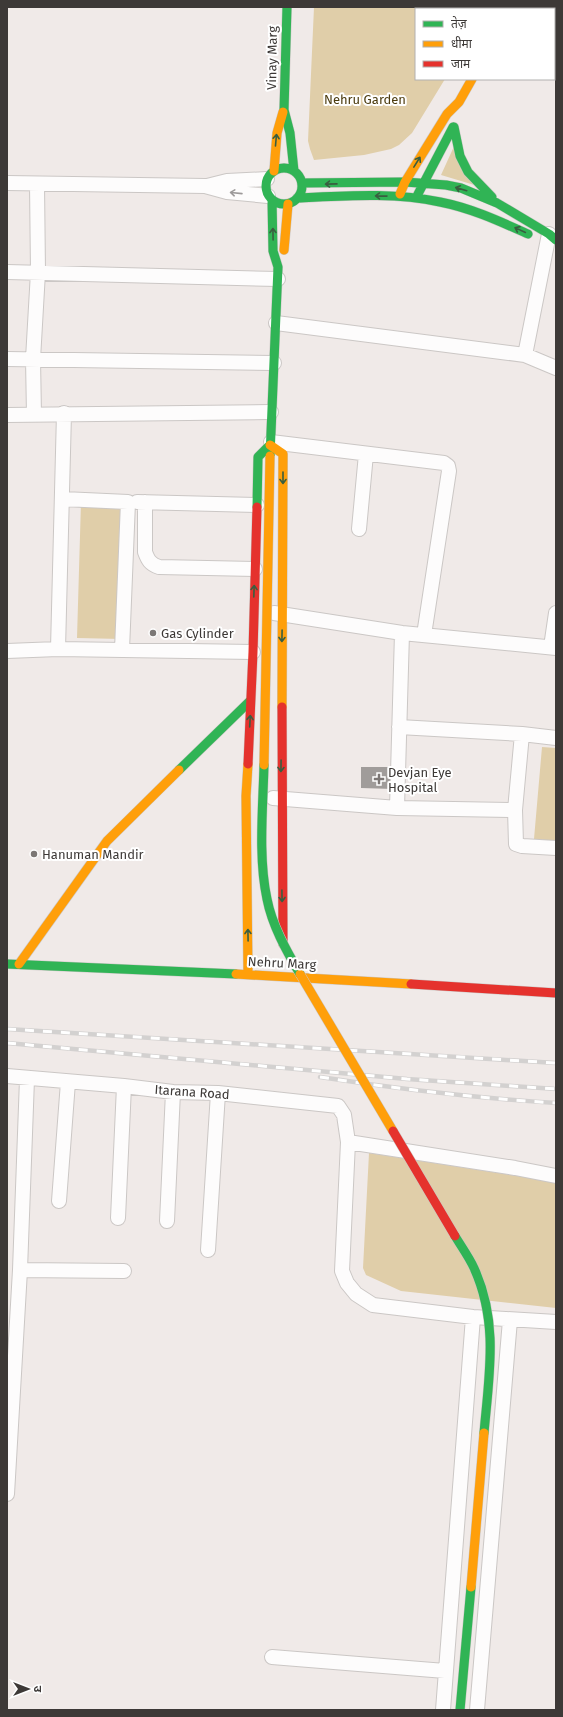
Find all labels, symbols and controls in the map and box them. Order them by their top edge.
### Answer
legend [415,8,555,80]
text: तेज़ [451,16,468,31]
street label: Vinay Marg [264,26,280,90]
text: धीमा [451,36,473,51]
text: जाम [451,57,471,71]
park label: Nehru Garden [324,92,406,107]
one-way arrow [273,134,280,147]
one-way arrow [413,157,421,168]
one-way arrow [325,180,338,188]
one-way arrow [455,185,468,192]
one-way arrow [230,189,243,196]
one-way arrow [375,192,388,200]
one-way arrow [514,226,526,233]
one-way arrow [269,228,276,241]
one-way arrow [279,471,287,484]
one-way arrow [251,585,258,598]
place label: Gas Cylinder [161,626,234,641]
marker: Gas Cylinder [148,628,158,638]
one-way arrow [278,629,286,642]
one-way arrow [246,715,253,728]
one-way arrow [277,759,285,772]
place label: Devjan Eye Hospital [388,765,452,795]
marker: Devjan Eye Hospital [373,773,385,785]
place label: Hanuman Mandir [42,847,144,862]
marker: Hanuman Mandir [29,849,39,859]
one-way arrow [278,889,286,902]
one-way arrow [244,929,252,942]
street label: Nehru Marg [247,954,317,972]
street label: Itarana Road [154,1082,230,1102]
north arrow [8,1669,48,1709]
text: उ [31,1686,44,1693]

